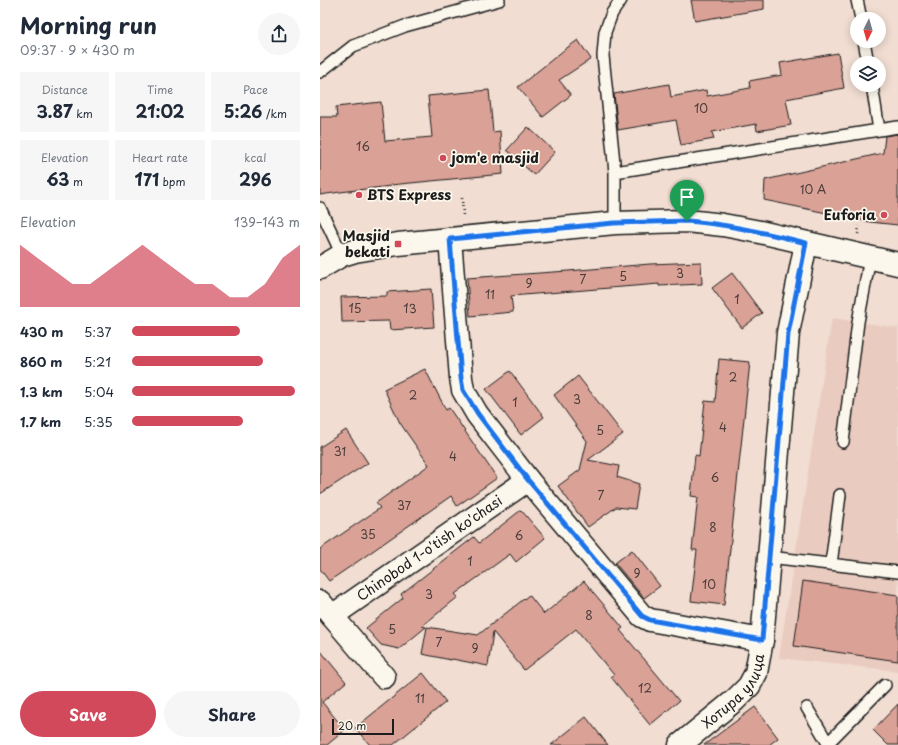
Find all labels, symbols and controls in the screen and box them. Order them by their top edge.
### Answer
text: Morning run [20,8,157,41]
north arrow [850,12,886,48]
map controls [850,12,886,92]
button: share [258,13,300,55]
text: 09:37 · 9 × 430 m [20,40,135,59]
button: layers [850,56,886,92]
text: Distance [42,81,88,98]
text: Time [147,81,173,98]
text: Pace [243,81,268,98]
text: 3.87 [37,98,73,124]
text: 21:02 [135,98,185,124]
text: 5:26 [224,98,262,124]
house number: 10 [694,99,708,117]
text: km [73,105,93,122]
text: /km [262,105,287,122]
house number: 16 [356,137,370,155]
place label: jom'e masjid [449,147,539,168]
text: Elevation [41,149,88,166]
text: Heart rate [132,149,188,166]
text: kcal [244,149,266,166]
marker: jom'e masjid [438,153,448,163]
text: 63 [46,166,69,192]
text: 171 [135,166,159,192]
text: 296 [239,166,272,192]
text: m [69,173,83,190]
text: bpm [159,173,185,190]
pin [670,180,704,221]
house number: 10 A [800,180,826,198]
place label: BTS Express [367,184,451,205]
icon: arrive [676,186,698,208]
marker: BTS Express [354,190,364,200]
place label: Euforia [824,204,876,225]
marker: Euforia [879,210,889,220]
text: Elevation [20,212,76,231]
text: 139–143 m [234,212,300,231]
place label: Masjid bekati [343,225,390,262]
marker: Masjid bekati [393,239,403,249]
house number: 3 [676,264,684,282]
house number: 5 [619,267,627,285]
house number: 7 [580,270,587,288]
house number: 9 [525,274,533,292]
house number: 11 [485,285,495,303]
house number: 1 [734,290,740,308]
house number: 15 [348,299,362,317]
house number: 13 [403,299,417,317]
text: 430 m [20,322,63,341]
text: 5:37 [84,322,111,341]
text: 860 m [20,352,62,371]
text: 5:21 [84,352,111,371]
house number: 2 [729,368,737,386]
text: 1.3 km [20,382,63,401]
text: 5:04 [84,382,114,401]
house number: 2 [409,386,417,404]
house number: 3 [573,390,581,408]
house number: 1 [512,393,518,411]
text: 1.7 km [20,412,61,431]
text: 5:35 [84,412,113,431]
house number: 4 [719,418,727,436]
house number: 5 [596,421,604,439]
house number: 31 [334,442,346,460]
house number: 4 [449,447,457,465]
house number: 6 [711,468,719,486]
house number: 7 [598,486,605,504]
street label: Chinobod 1-o'tish ko'chasi [354,492,506,604]
house number: 37 [397,496,412,514]
house number: 8 [709,518,717,536]
house number: 35 [360,525,376,543]
house number: 6 [515,526,523,544]
house number: 1 [467,555,473,569]
house number: 9 [633,564,641,582]
house number: 10 [702,575,716,593]
house number: 3 [425,585,433,603]
house number: 8 [585,606,593,624]
house number: 5 [388,620,396,638]
house number: 7 [436,633,443,651]
house number: 9 [471,639,479,657]
street label: Хотира улица [697,652,769,733]
house number: 12 [638,679,652,697]
house number: 11 [415,689,425,707]
button: Save [20,691,156,737]
button: Share [164,691,300,737]
scale bar [332,717,394,736]
text: 20 m [338,717,366,734]

